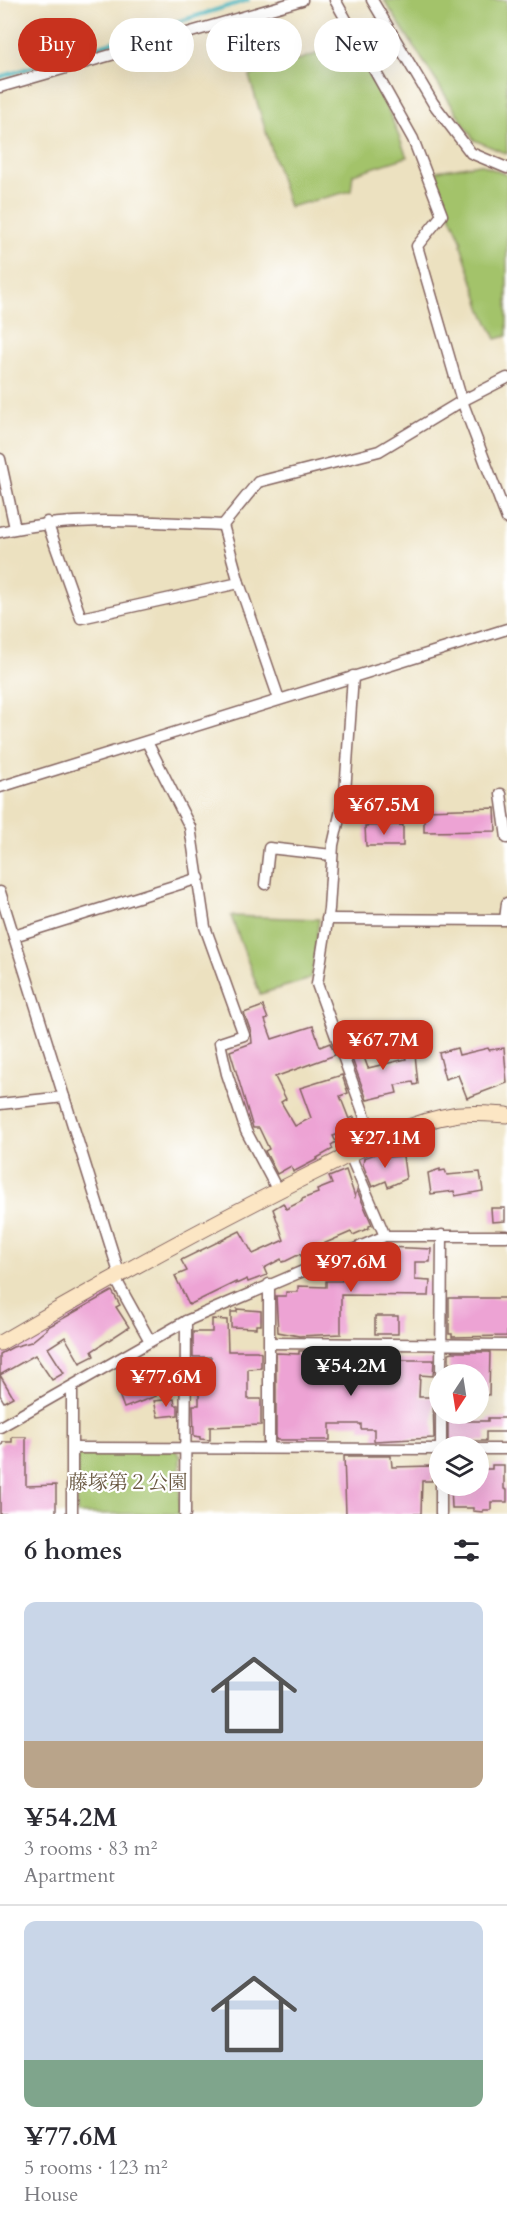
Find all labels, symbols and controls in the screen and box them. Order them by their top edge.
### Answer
chip: Buy [18,18,97,72]
chip: Rent [109,18,194,72]
chip: Filters [206,18,302,72]
chip: New [314,18,400,72]
pin: ¥67.5M [335,785,433,836]
text: ¥67.5M [348,791,420,818]
pin: ¥67.7M [334,1020,432,1071]
text: ¥67.7M [347,1026,419,1053]
pin: ¥27.1M [336,1118,434,1169]
text: ¥27.1M [349,1124,421,1151]
pin: ¥97.6M [302,1242,400,1293]
text: ¥97.6M [315,1248,387,1275]
pin: ¥54.2M [302,1346,400,1397]
text: ¥54.2M [315,1352,387,1379]
pin: ¥77.6M [117,1357,215,1408]
text: ¥77.6M [130,1363,202,1390]
north arrow [429,1364,489,1424]
map controls [429,1364,489,1496]
button: layers [429,1436,489,1496]
park label: 藤塚第２公園 [68,1469,188,1496]
text: 6 homes [24,1533,122,1568]
icon: filters [450,1534,483,1567]
icon: home [200,1641,308,1749]
text: ¥54.2M [24,1800,117,1835]
text: 3 rooms · 83 m² [24,1835,157,1862]
text: Apartment [24,1862,115,1889]
icon: home [200,1960,308,2068]
text: ¥77.6M [24,2119,117,2154]
text: 5 rooms · 123 m² [24,2154,168,2181]
text: House [24,2181,78,2208]

